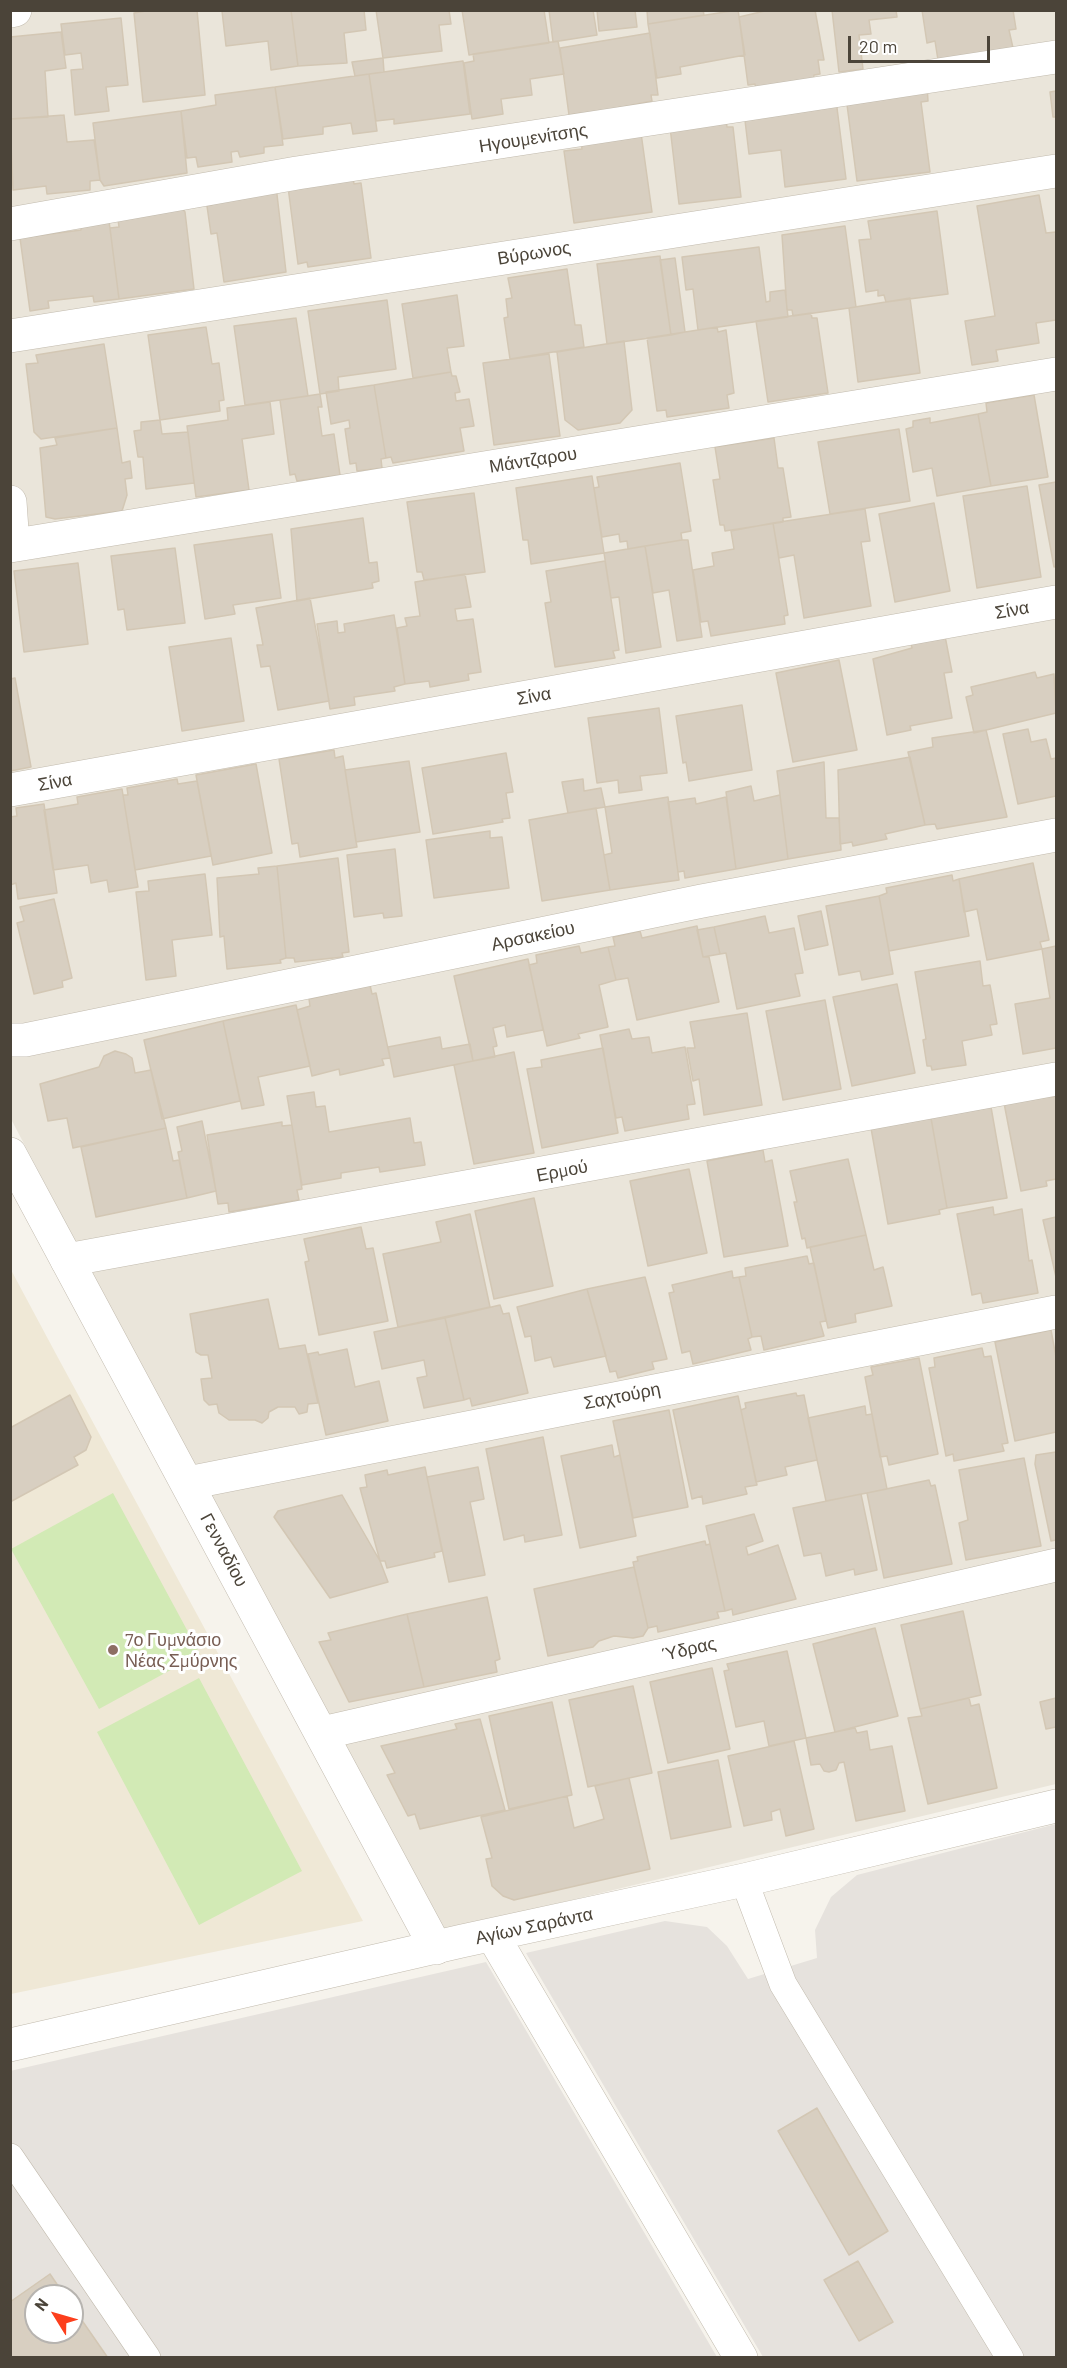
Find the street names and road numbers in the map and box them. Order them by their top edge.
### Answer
street label: Ηγουμενίτσης [477,119,589,157]
street label: Βύρωνος [496,237,572,269]
street label: Μάντζαρου [488,442,578,478]
street label: Σίνα [993,596,1031,624]
street label: Σίνα [515,682,553,710]
street label: Σίνα [36,768,74,796]
street label: Αρσακείου [489,917,577,955]
street label: Ερμού [534,1155,590,1187]
street label: Σαχτούρη [582,1378,662,1414]
street label: Γενναδίου [196,1510,252,1590]
street label: Ύδρας [660,1632,718,1666]
street label: Αγίων Σαράντα [473,1903,595,1949]

